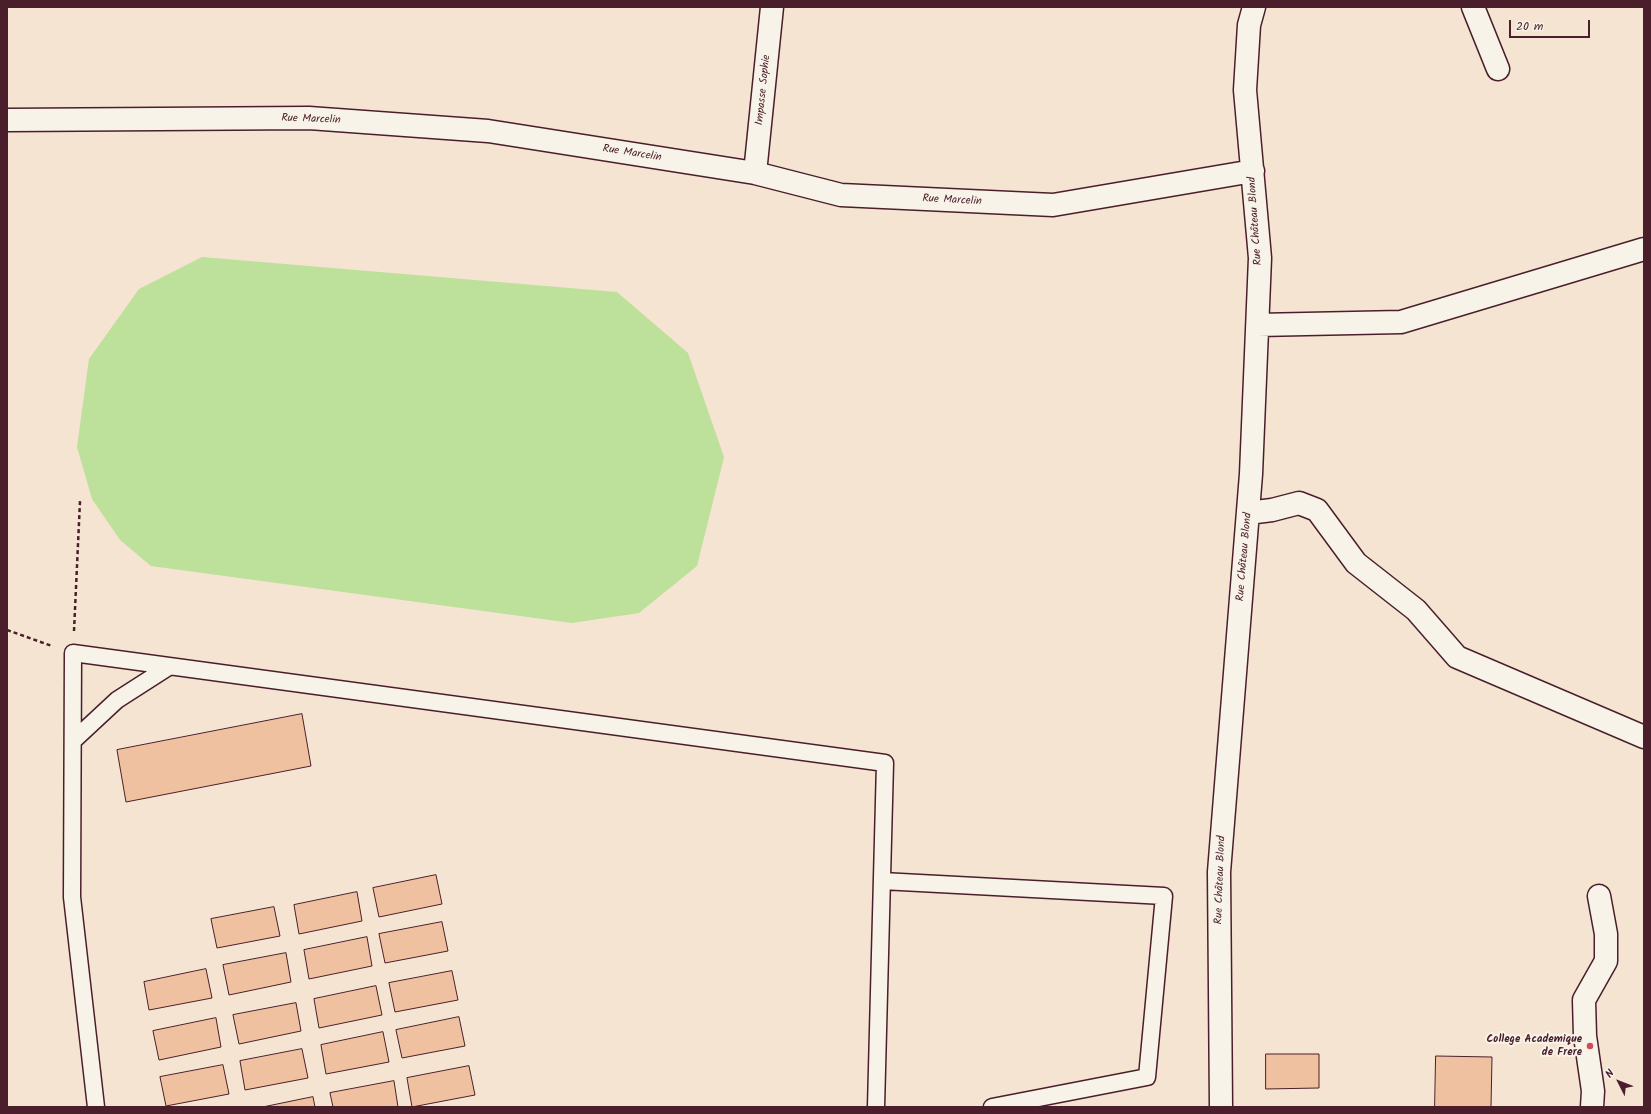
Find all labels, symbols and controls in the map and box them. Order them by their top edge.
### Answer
scale bar [1511,12,1592,38]
text: 20 m [1516,17,1543,36]
street label: Impasse Sophie [754,54,774,126]
street label: Rue Marcelin [281,112,341,128]
street label: Rue Marcelin [602,143,662,165]
street label: Rue Château Blond [1246,176,1266,266]
street label: Rue Marcelin [922,193,982,209]
street label: Rue Château Blond [1235,512,1255,602]
street label: Rue Château Blond [1213,835,1229,925]
place label: College Academique de Frere [1487,1033,1582,1059]
marker: College Academique de Frere [1585,1041,1595,1051]
north arrow [1599,1062,1639,1102]
text: N [1601,1065,1619,1083]

